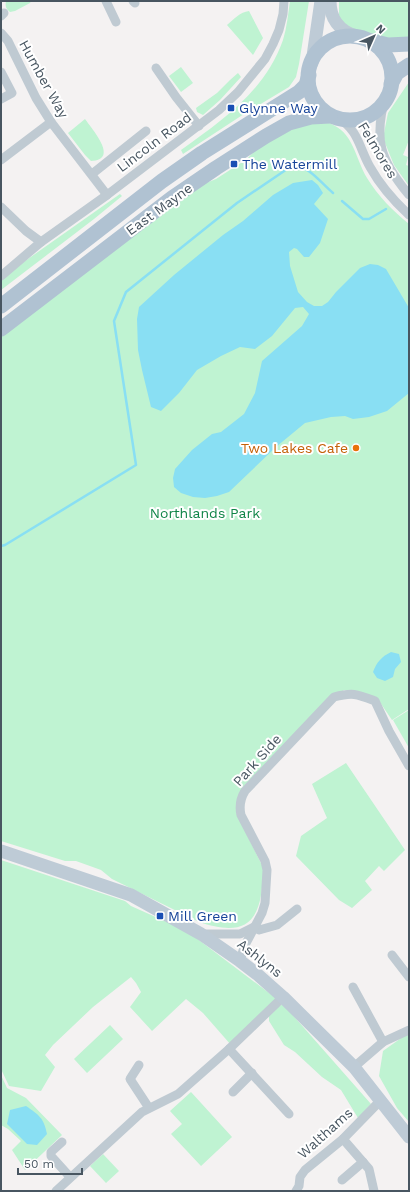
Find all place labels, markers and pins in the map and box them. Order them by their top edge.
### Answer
place label: Glynne Way [239,100,319,116]
marker: Glynne Way [226,103,236,113]
place label: The Watermill [242,156,338,172]
marker: The Watermill [229,159,239,169]
place label: Two Lakes Cafe [241,440,348,456]
marker: Two Lakes Cafe [351,443,361,453]
place label: Mill Green [168,908,237,924]
marker: Mill Green [155,911,165,921]

